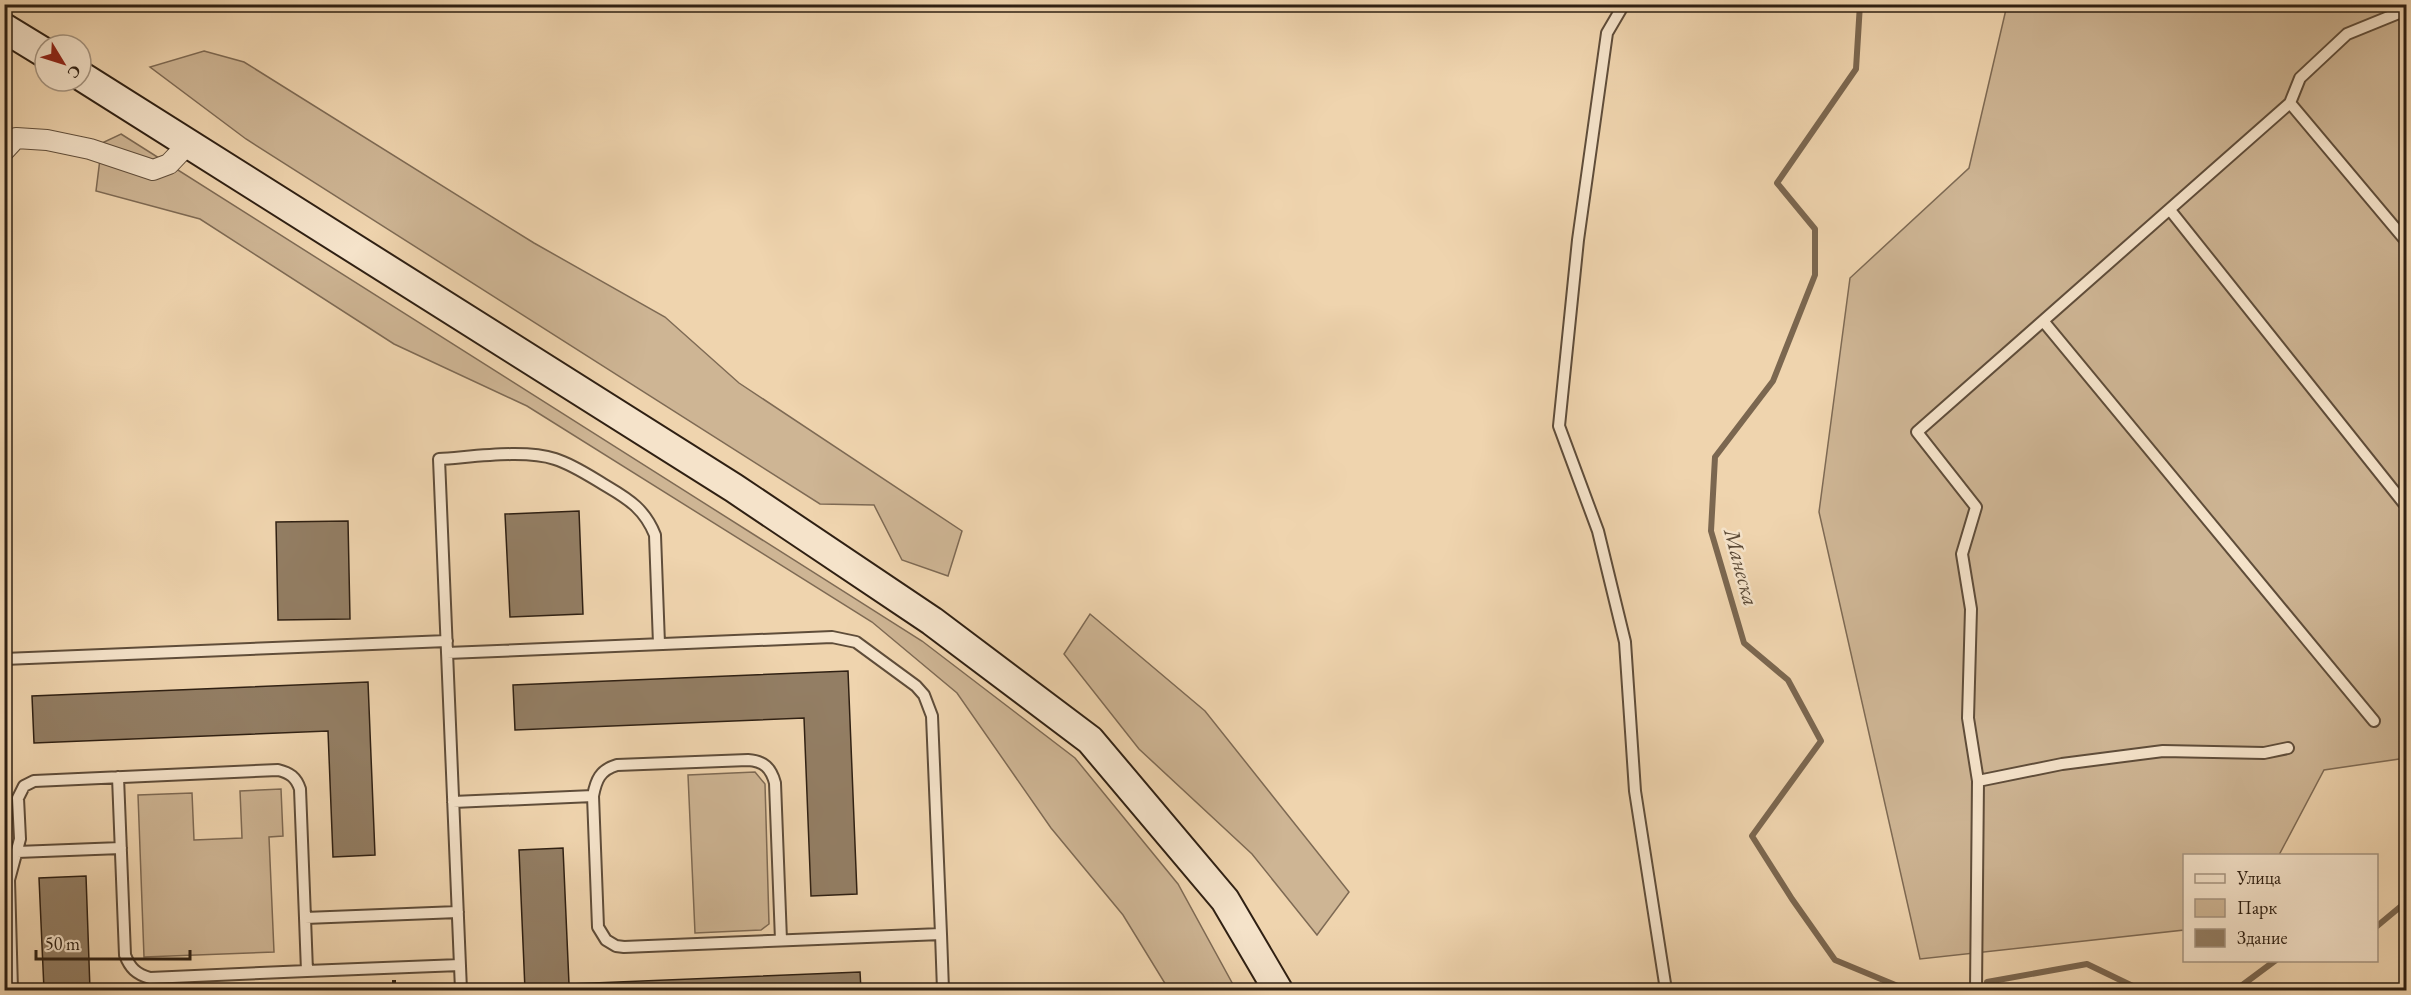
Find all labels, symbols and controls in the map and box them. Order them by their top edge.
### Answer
north arrow [33,33,93,93]
text: С [63,61,86,83]
water label: Манеска [1717,523,1766,609]
legend [2183,854,2378,962]
text: Улица [2236,866,2282,889]
text: Парк [2237,896,2277,919]
scale bar [36,923,190,961]
text: Здание [2237,926,2287,949]
text: 50 m [45,932,80,955]

